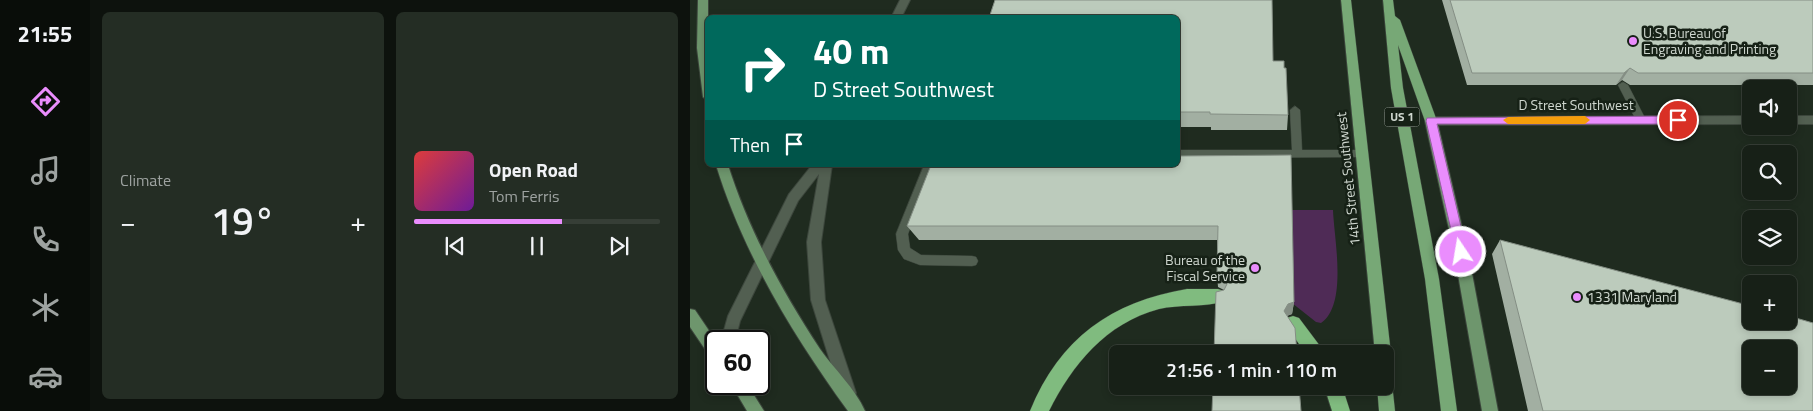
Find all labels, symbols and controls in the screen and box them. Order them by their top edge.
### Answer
text: 21:55 [18,17,72,51]
place label: U.S. Bureau of Engraving and Printing [1643,22,1776,59]
text: 40 m [813,24,889,78]
icon: right [730,35,795,100]
marker: U.S. Bureau of Engraving and Printing [1627,35,1639,47]
text: D Street Southwest [813,72,994,106]
map controls [1742,80,1797,395]
button: sound [1742,80,1797,135]
icon: directions [28,84,63,119]
street label: D Street Southwest [1518,94,1634,115]
pin [1657,99,1699,141]
icon: arrive [1664,106,1692,134]
road number: US 1 [1384,108,1420,126]
street label: 14th Street Southwest [1330,111,1365,247]
text: Then [730,130,770,159]
icon: arrive [780,130,808,158]
button: search [1742,145,1797,200]
icon: music [28,153,63,188]
text: Open Road [489,155,578,184]
text: Climate [120,168,171,192]
text: Tom Ferris [489,184,560,208]
text: 19° [211,192,275,250]
text: − [120,200,136,243]
text: + [350,200,366,243]
button: layers [1742,210,1797,265]
icon: phone [28,222,63,257]
position arrow [1434,225,1486,277]
icon: previous [441,232,469,260]
icon: pause [523,232,551,260]
icon: next [605,232,633,260]
place label: Bureau of the Fiscal Service [1165,249,1245,286]
marker: Bureau of the Fiscal Service [1249,262,1261,274]
button: + [1742,275,1797,330]
place label: 1331 Maryland [1587,286,1677,307]
icon: climate [28,290,63,325]
marker: 1331 Maryland [1571,291,1583,303]
speed limit sign: 60 [705,330,770,395]
button: − [1742,340,1797,395]
text: 21:56 · 1 min · 110 m [1166,355,1337,384]
icon: car [28,359,63,394]

